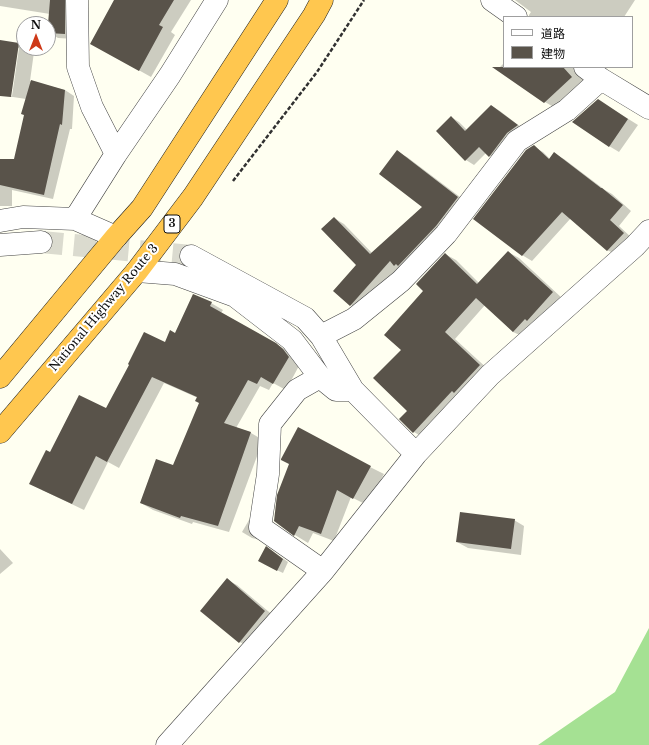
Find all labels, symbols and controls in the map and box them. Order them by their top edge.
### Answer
north arrow [16,16,56,56]
legend [503,16,633,68]
text: N [31,18,41,32]
text: 道路 [541,26,565,41]
text: 建物 [541,46,565,61]
road number: 3 [164,215,180,233]
street label: National Highway Route 3 [47,242,161,374]

